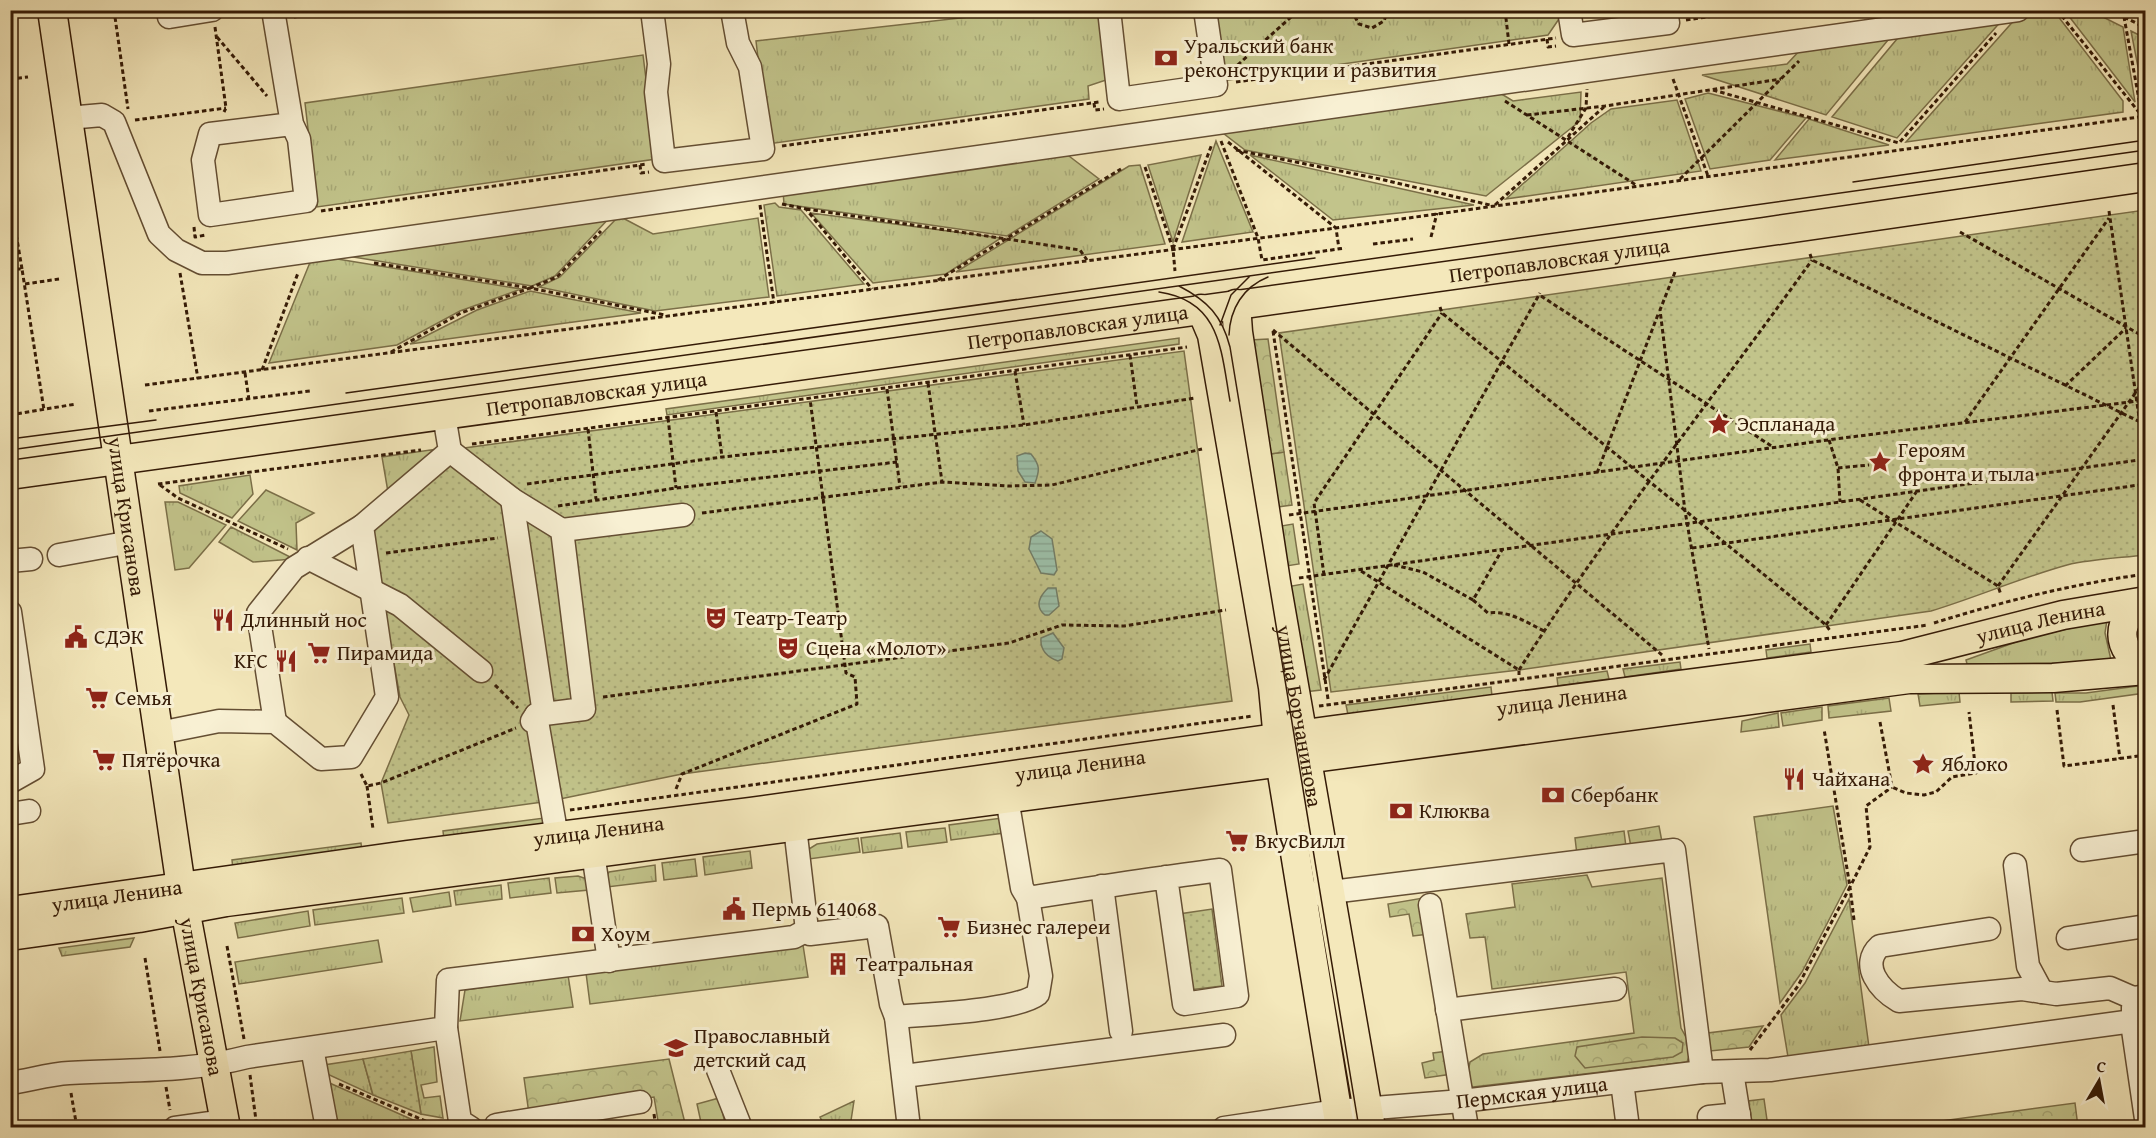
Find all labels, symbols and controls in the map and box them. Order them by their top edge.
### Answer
place label: Уральский банк реконструкции и развития [1184,30,1437,85]
bank icon: Уральский банк реконструкции и развития [1153,45,1179,71]
street label: Петропавловская улица [1447,229,1671,291]
street label: Петропавловская улица [965,296,1190,357]
street label: Петропавловская улица [484,363,709,424]
place label: Эспланада [1737,408,1835,439]
place icon: Эспланада [1706,411,1732,437]
street label: улица Крисанова [100,434,154,598]
place label: Героям фронта и тыла [1898,434,2035,489]
place icon: Героям фронта и тыла [1867,449,1893,475]
street label: улица Ленина [1972,592,2107,652]
place label: Театр-Театр [734,602,847,633]
place label: Длинный нос [240,604,367,635]
theatre icon: Театр-Театр [703,605,729,631]
restaurant icon: Длинный нос [210,607,236,633]
place label: СДЭК [94,621,144,652]
street label: улица Борчанинова [1269,621,1331,809]
public building icon: СДЭК [63,624,89,650]
place label: Сцена «Молот» [806,632,946,663]
theatre icon: Сцена «Молот» [775,635,801,661]
place label: Пирамида [337,637,433,668]
supermarket icon: Пирамида [306,640,332,666]
place label: KFC [234,645,268,676]
restaurant icon: KFC [273,648,299,674]
street label: улица Ленина [1494,676,1629,724]
place label: Семья [115,682,172,713]
supermarket icon: Семья [84,685,110,711]
street label: улица Ленина [1012,741,1147,790]
place label: Пятёрочка [122,744,220,775]
supermarket icon: Пятёрочка [91,747,117,773]
place label: Яблоко [1940,748,2008,779]
place icon: Яблоко [1910,751,1936,777]
place label: Чайханa [1812,763,1890,794]
restaurant icon: Чайханa [1781,766,1807,792]
place label: Сбербанк [1571,779,1658,810]
bank icon: Сбербанк [1540,782,1566,808]
place label: Клюква [1419,795,1490,826]
bank icon: Клюква [1388,798,1414,824]
street label: улица Ленина [530,807,666,854]
place label: ВкусВилл [1255,825,1346,856]
supermarket icon: ВкусВилл [1224,828,1250,854]
street label: улица Ленина [49,871,184,920]
place label: Пермь 614068 [752,893,877,924]
public building icon: Пермь 614068 [721,896,747,922]
place label: Бизнес галереи [967,911,1110,942]
street label: улица Крисанова [172,914,232,1078]
supermarket icon: Бизнес галереи [936,914,962,940]
place label: Хоум [601,918,650,949]
bank icon: Хоум [570,921,596,947]
place label: Театральная [856,948,974,979]
building icon: Театральная [825,951,851,977]
place label: Православный детский сад [694,1020,830,1075]
school or university icon: Православный детский сад [663,1035,689,1061]
north arrow [2069,1051,2129,1111]
text: С [2095,1054,2108,1079]
street label: Пермская улица [1454,1068,1609,1117]

